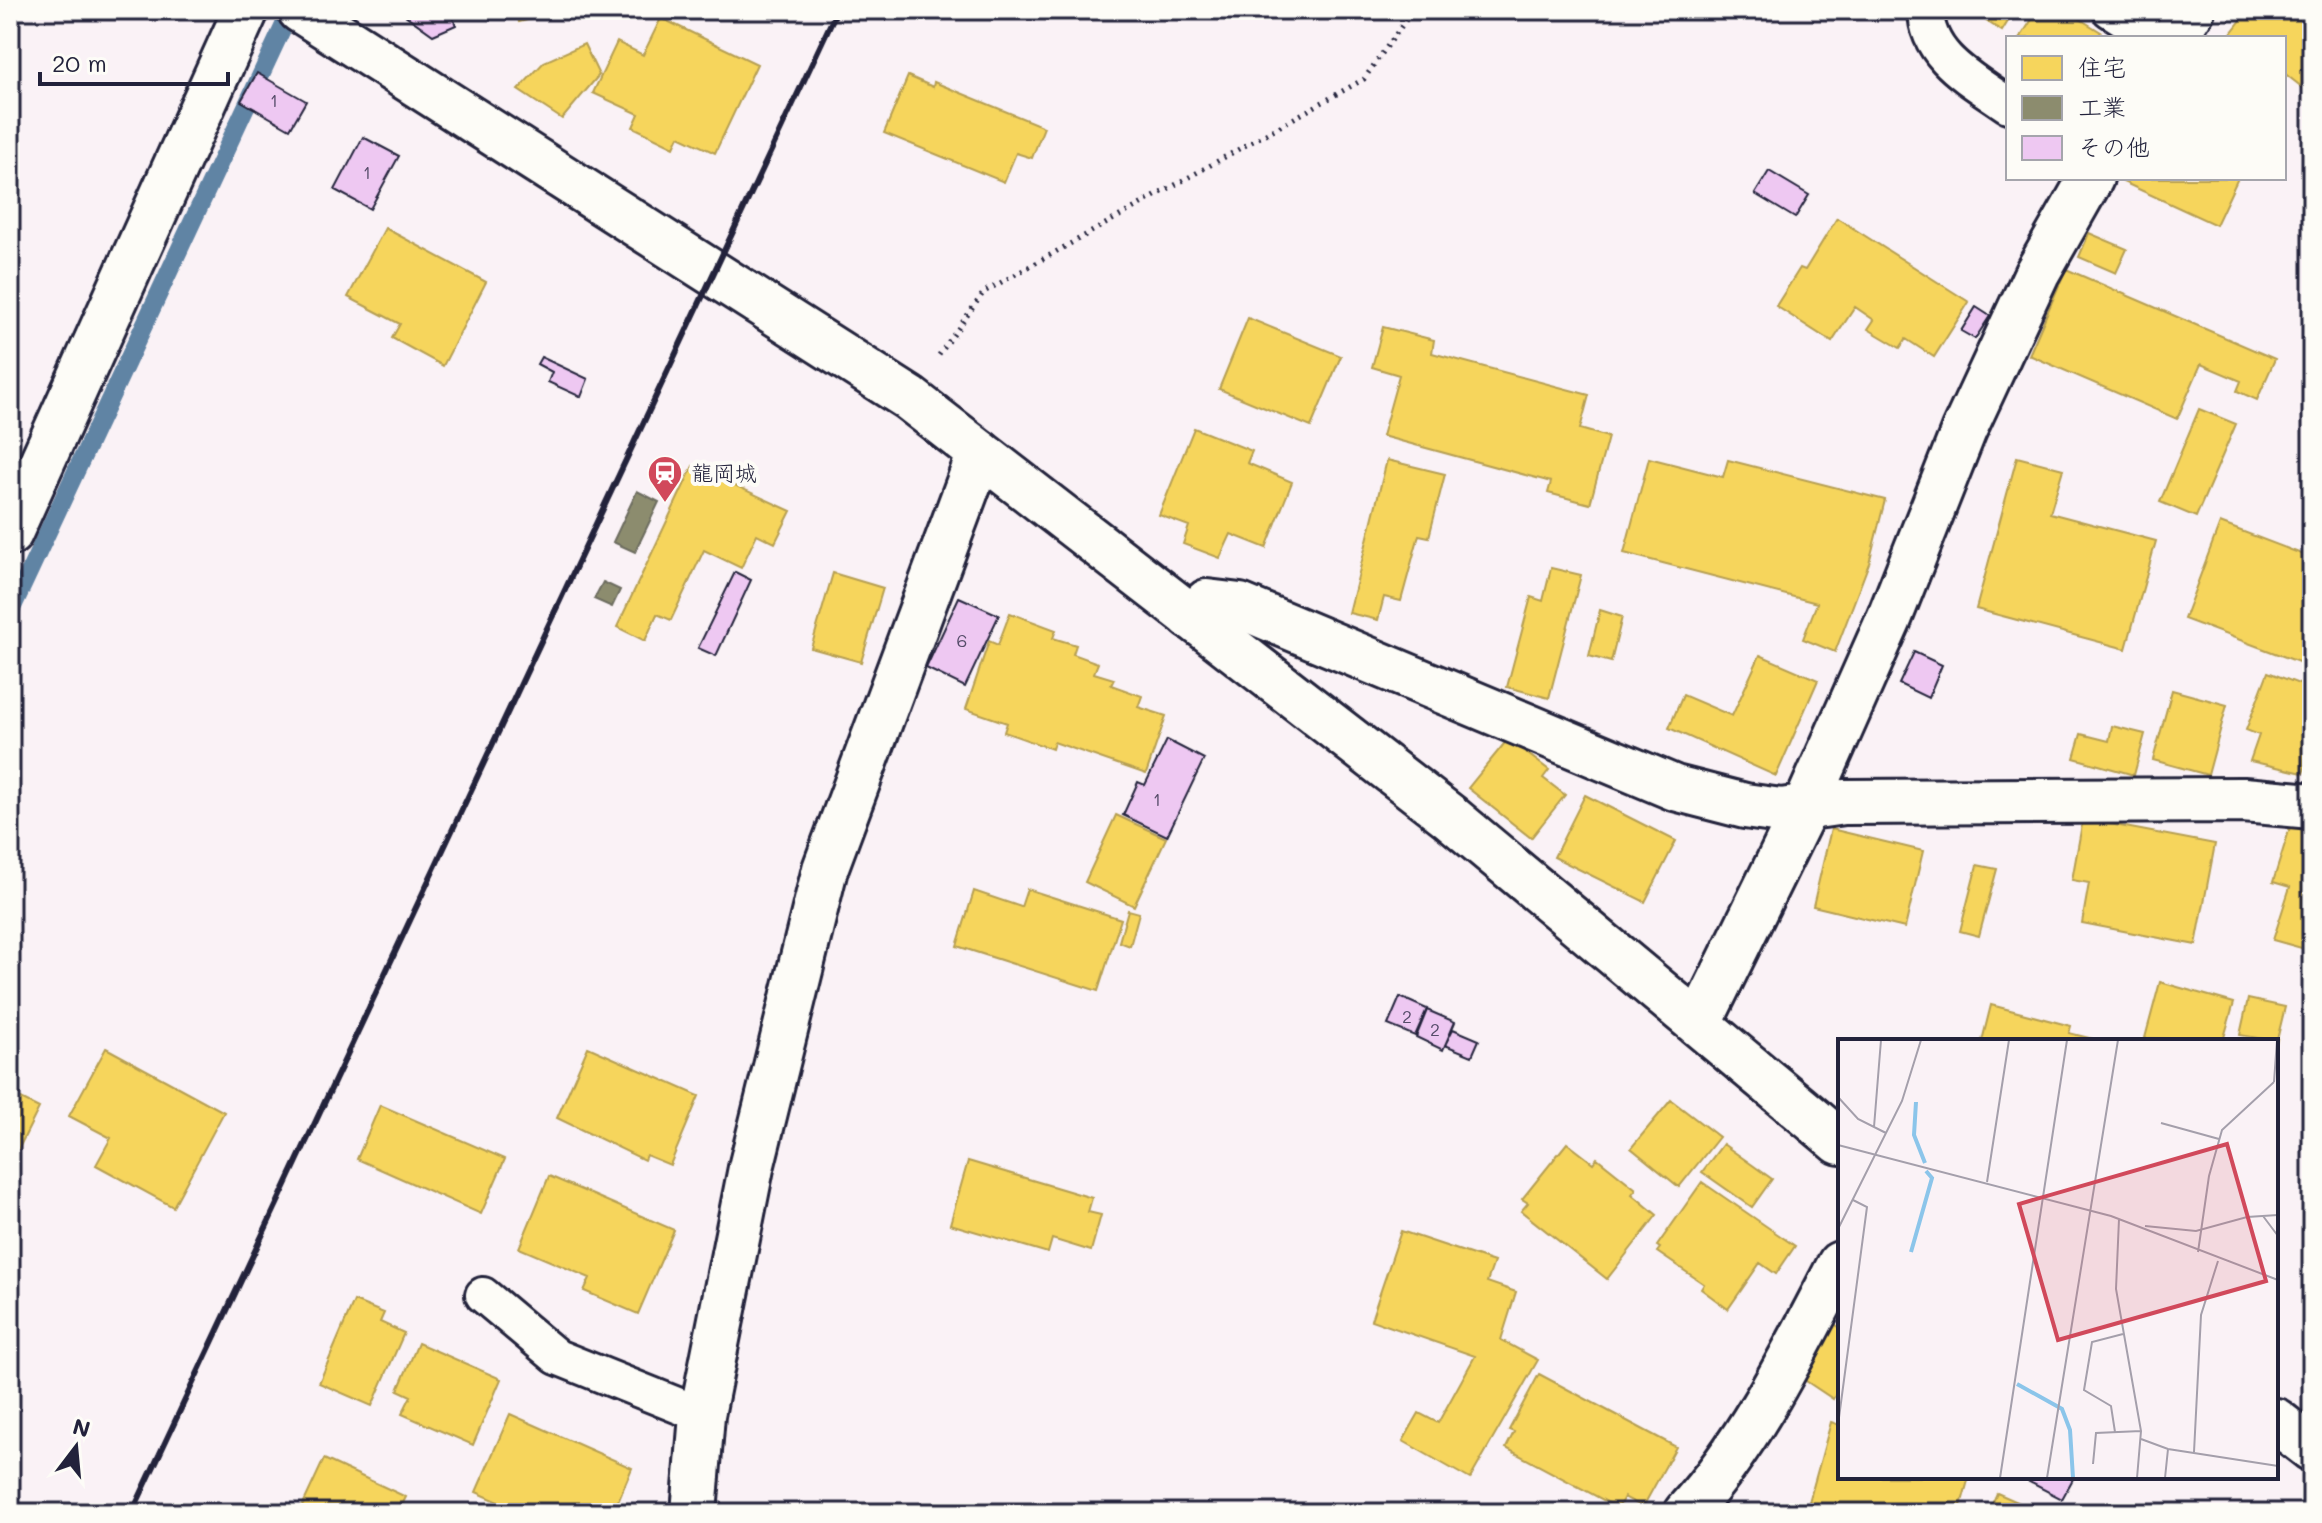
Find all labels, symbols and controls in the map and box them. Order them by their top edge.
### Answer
scale bar [40,36,228,86]
legend [2006,36,2286,180]
text: 20 m [52,47,107,78]
text: 住宅 [2078,51,2126,82]
house number: 1 [270,88,278,112]
text: 工業 [2078,91,2126,122]
text: その他 [2078,131,2150,162]
house number: 1 [363,160,371,184]
station icon: 龍岡城 [646,454,684,504]
place label: 龍岡城 [691,458,757,487]
house number: 6 [957,628,967,652]
house number: 1 [1153,787,1161,811]
house number: 2 [1402,1004,1412,1028]
house number: 2 [1430,1017,1440,1041]
inset map [1838,1039,2278,1479]
north arrow [36,1407,116,1487]
text: N [70,1411,94,1444]

